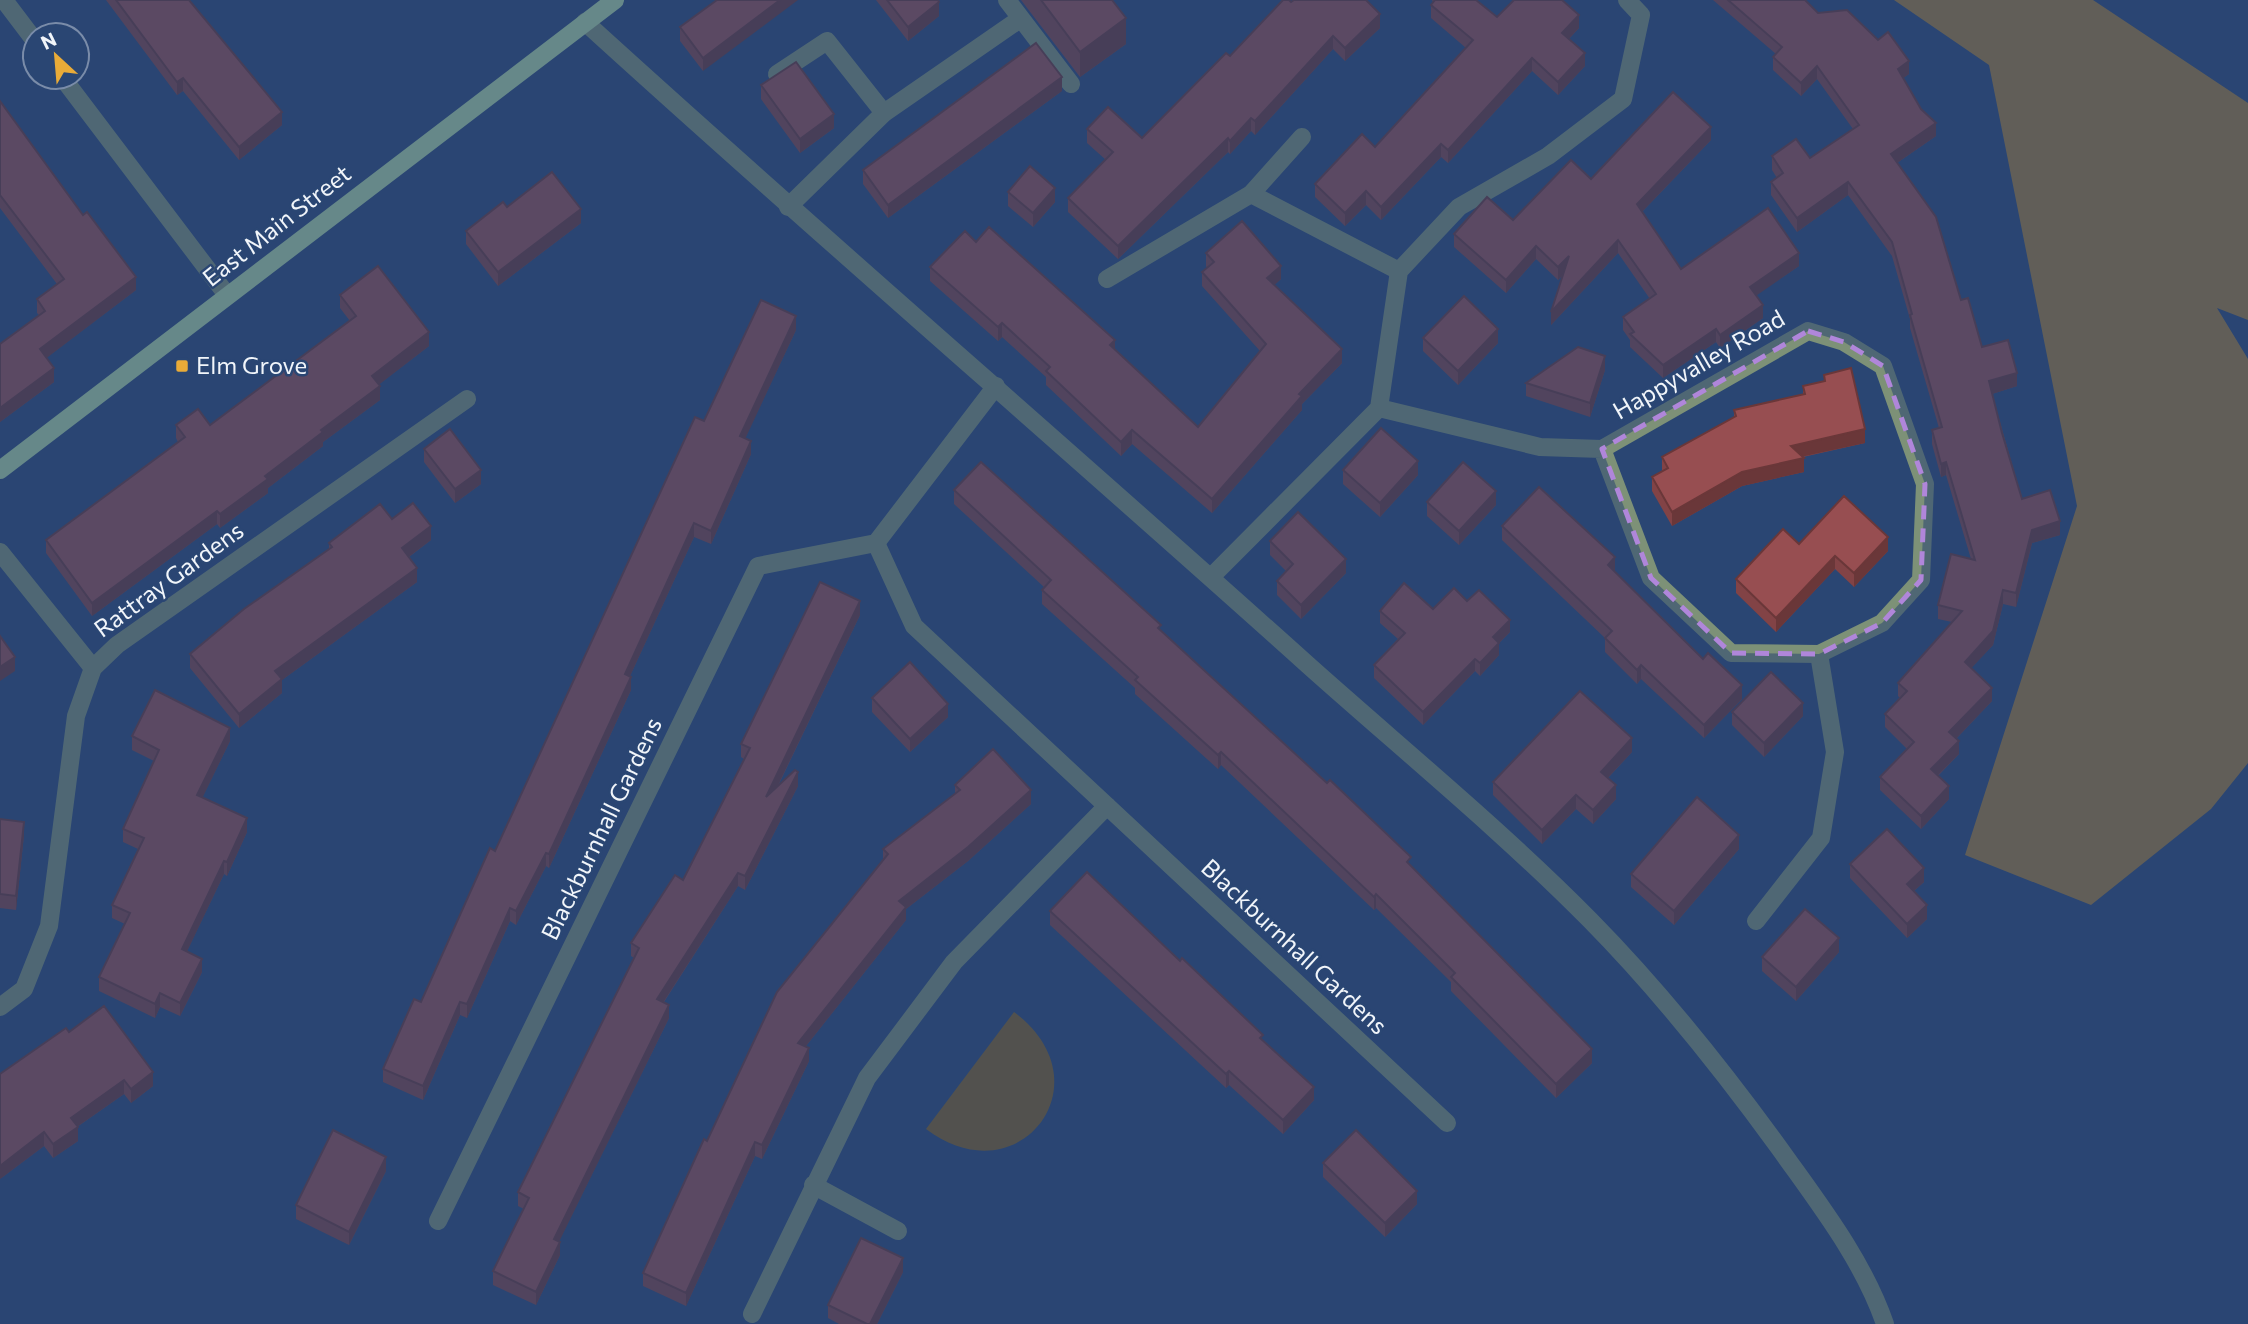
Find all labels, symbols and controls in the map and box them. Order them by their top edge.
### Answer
north arrow [21,21,91,91]
text: N [37,27,60,54]
street label: East Main Street [196,158,356,292]
street label: Happyvalley Road [1607,303,1789,425]
place label: Elm Grove [196,350,307,379]
marker: Elm Grove [174,358,190,374]
street label: Rattray Gardens [88,515,248,643]
street label: Blackburnhall Gardens [534,713,667,944]
street label: Blackburnhall Gardens [1196,852,1394,1040]

